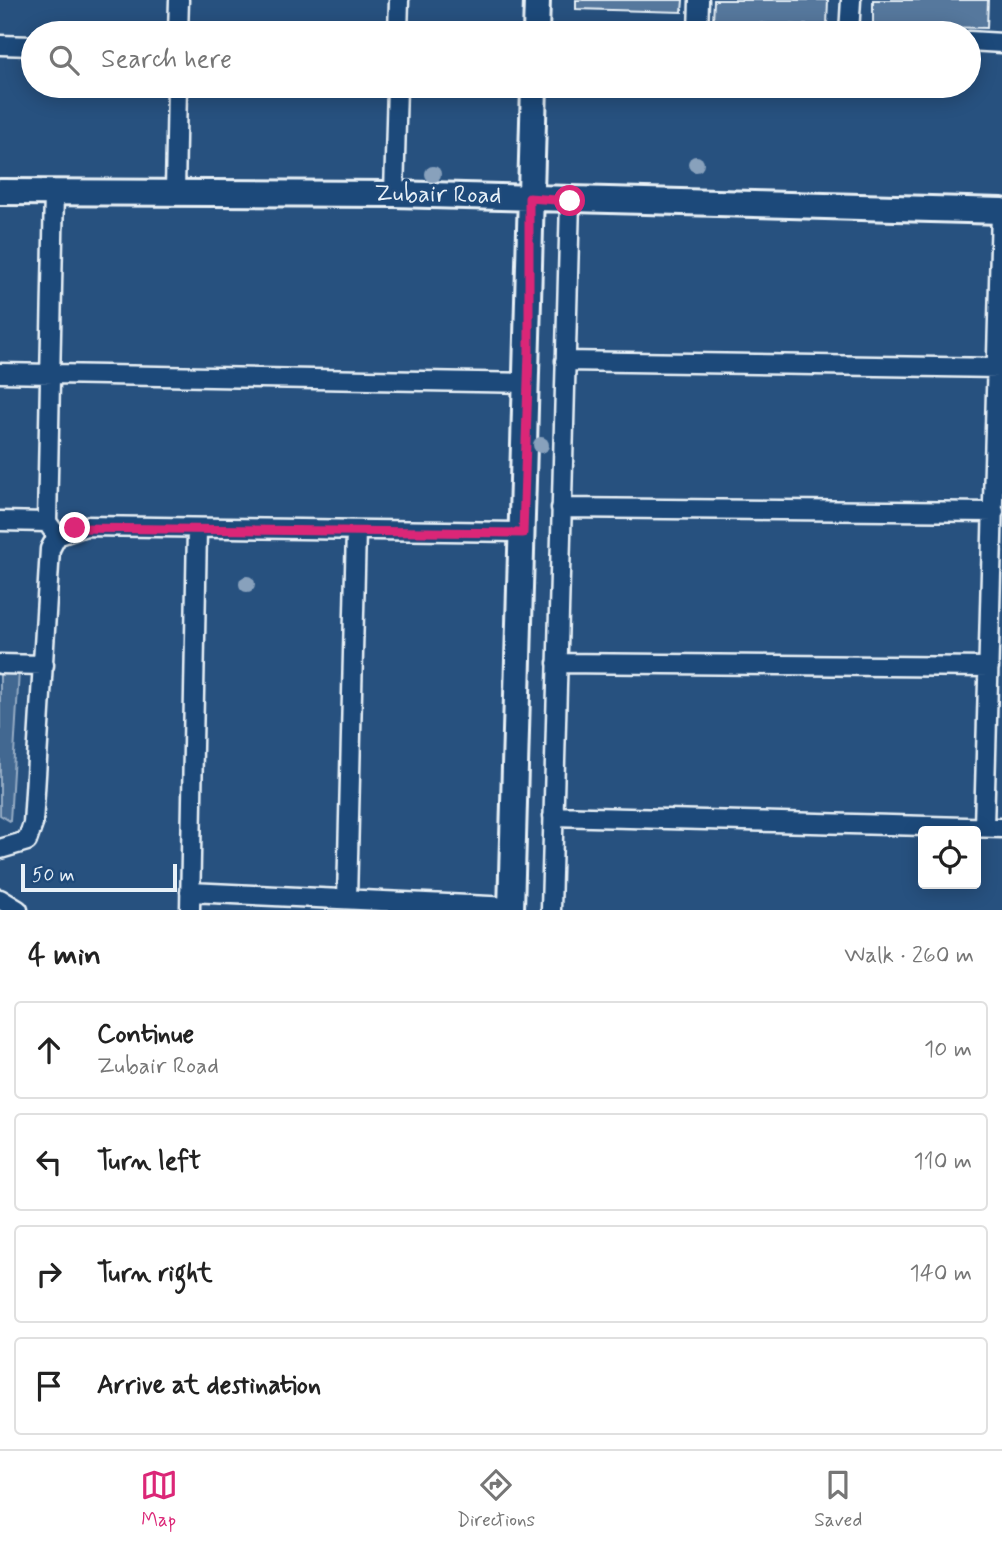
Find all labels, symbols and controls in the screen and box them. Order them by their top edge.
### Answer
search box [21,21,981,98]
icon: search [45,41,83,79]
text: Search here [101,43,232,77]
street label: Zubair Road [374,178,502,212]
route start [554,185,585,216]
route end [59,512,90,543]
map controls [918,826,981,889]
button: locate [918,826,981,889]
scale bar [21,861,177,893]
text: 50 m [32,863,75,888]
text: 4 min [28,936,101,975]
text: Walk · 260 m [844,941,974,971]
text: Continue [97,1018,194,1052]
icon: ahead [30,1031,68,1069]
text: 10 m [924,1035,972,1065]
text: Zubair Road [97,1052,219,1082]
icon: left [30,1143,68,1181]
text: Turn left [97,1145,201,1179]
text: 110 m [913,1147,972,1177]
icon: right [30,1255,68,1293]
text: Turn right [97,1257,213,1291]
text: 140 m [909,1259,972,1289]
icon: arrive [30,1367,68,1405]
text: Arrive at destination [97,1369,321,1403]
tab: Map [140,1466,178,1533]
tab: Directions [457,1466,535,1533]
tab: Saved [814,1466,862,1533]

